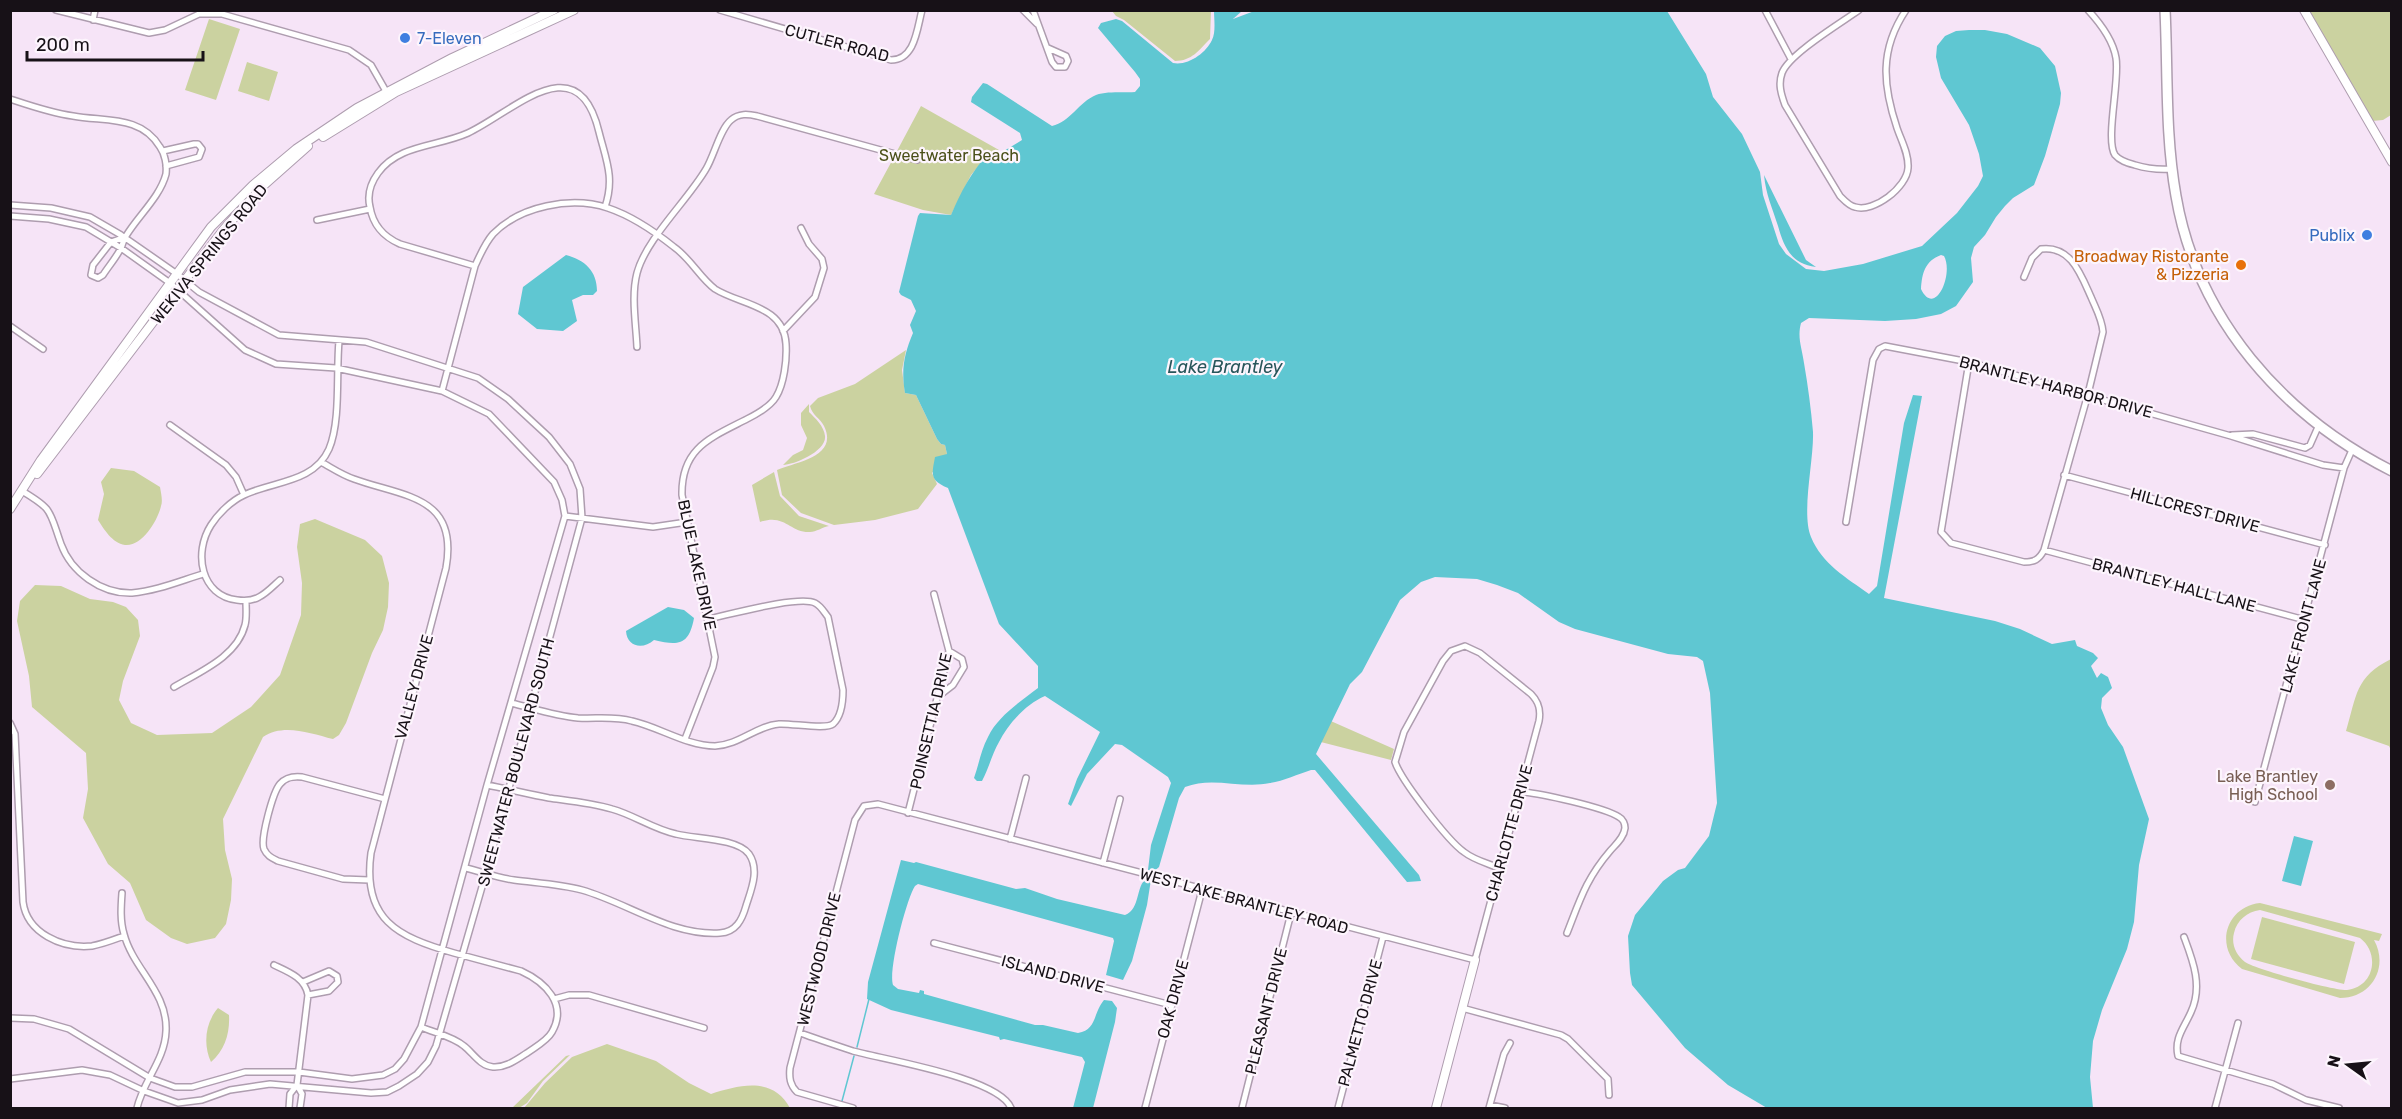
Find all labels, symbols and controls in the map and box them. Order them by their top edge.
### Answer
street label: CUTLER ROAD [783,20,891,66]
scale bar [27,24,202,62]
place label: 7-Eleven [417,29,482,48]
marker: 7-Eleven [398,31,412,45]
text: 200 m [36,34,90,56]
park label: Sweetwater Beach [879,146,1019,165]
street label: WEKIVA SPRINGS ROAD [147,180,271,328]
place label: Publix [2309,226,2355,245]
marker: Publix [2360,228,2374,242]
place label: Broadway Ristorante & Pizzeria [2074,247,2229,284]
marker: Broadway Ristorante & Pizzeria [2234,258,2248,272]
street label: BRANTLEY HARBOR DRIVE [1957,352,2155,422]
water label: Lake Brantley [1167,356,1284,378]
street label: HILLCREST DRIVE [2128,484,2262,536]
street label: BLUE LAKE DRIVE [674,498,720,632]
street label: BRANTLEY HALL LANE [2090,554,2258,616]
street label: LAKE FRONT LANE [2276,557,2330,695]
street label: VALLEY DRIVE [391,632,437,742]
street label: SWEETWATER BOULEVARD SOUTH [474,636,558,888]
street label: POINSETTIA DRIVE [906,651,956,791]
street label: CHARLOTTE DRIVE [1482,762,1536,904]
place label: Lake Brantley High School [2217,767,2318,804]
marker: Lake Brantley High School [2323,778,2337,792]
street label: WEST LAKE BRANTLEY ROAD [1137,864,1351,938]
street label: WESTWOOD DRIVE [793,890,845,1028]
street label: PLEASANT DRIVE [1241,946,1291,1076]
street label: ISLAND DRIVE [999,951,1107,997]
street label: PALMETTO DRIVE [1334,957,1386,1089]
street label: OAK DRIVE [1153,958,1193,1040]
north arrow [2318,1035,2378,1095]
text: N [2323,1053,2345,1069]

